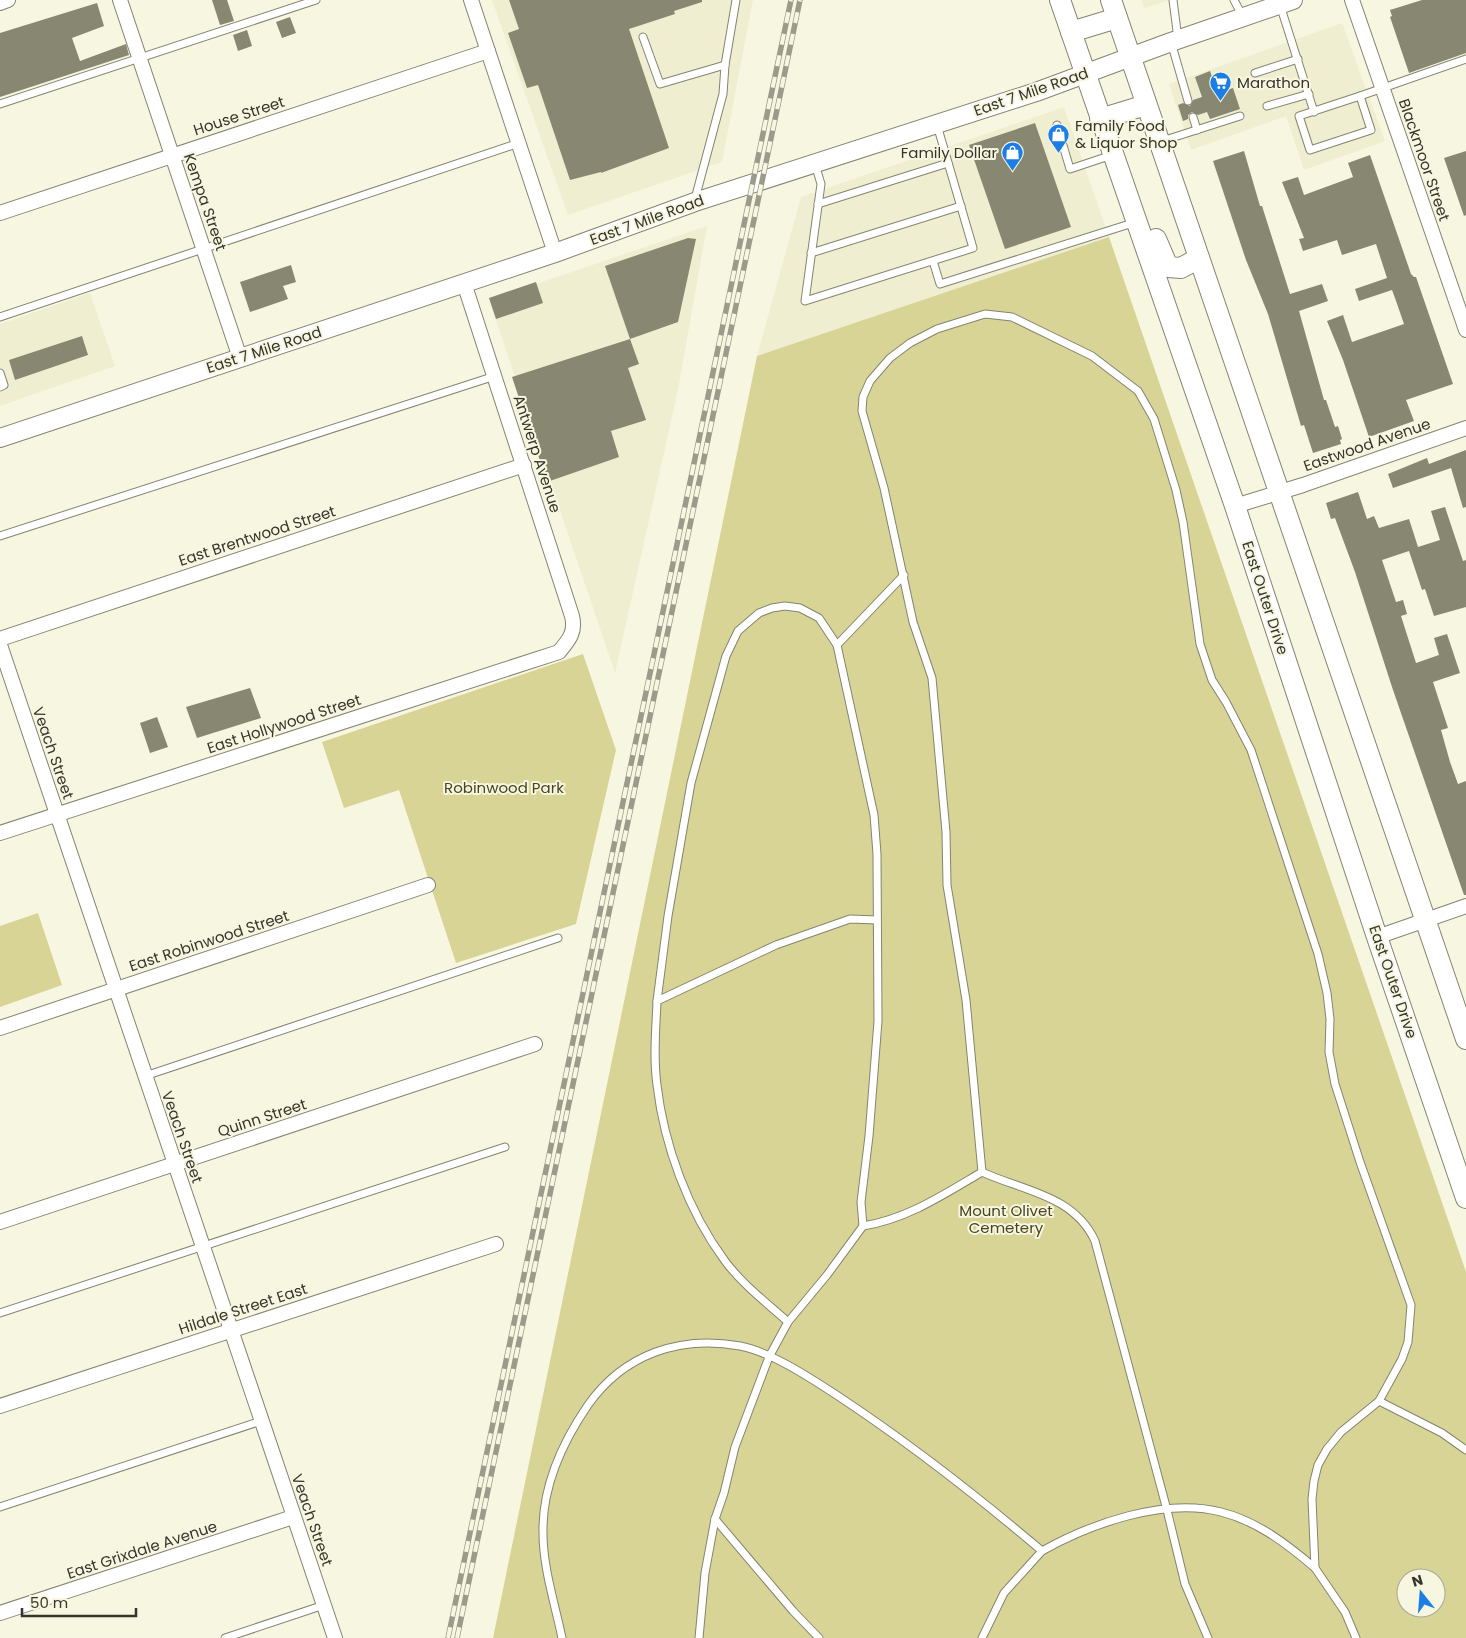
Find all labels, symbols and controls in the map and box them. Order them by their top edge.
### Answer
street label: East 7 Mile Road [971,62,1091,121]
supermarket icon: Marathon [1209,71,1233,102]
place label: Marathon [1237,72,1310,93]
street label: House Street [191,91,287,140]
street label: Blackmoor Street [1394,96,1455,224]
place label: Family Food & Liquor Shop [1075,115,1177,153]
shop icon: Family Food & Liquor Shop [1047,123,1071,154]
shop icon: Family Dollar [1001,141,1025,172]
place label: Family Dollar [901,142,997,163]
street label: Kempa Street [179,150,232,253]
street label: East 7 Mile Road [587,189,707,250]
street label: East 7 Mile Road [204,321,324,378]
street label: Antwerp Avenue [509,392,566,516]
street label: Eastwood Avenue [1300,413,1433,476]
street label: East Brentwood Street [176,500,338,571]
street label: East Outer Drive [1237,538,1294,657]
street label: East Hollywood Street [204,689,363,758]
street label: Veach Street [28,704,79,802]
park label: Robinwood Park [444,777,564,798]
street label: East Robinwood Street [126,905,291,976]
street label: East Outer Drive [1364,922,1423,1041]
street label: Veach Street [157,1088,208,1186]
street label: Quinn Street [215,1093,309,1142]
park label: Mount Olivet Cemetery [959,1200,1053,1238]
street label: Hildale Street East [176,1278,310,1339]
street label: Veach Street [287,1471,338,1569]
street label: East Grixdale Avenue [64,1515,220,1584]
north arrow [1396,1568,1446,1618]
text: N [1409,1569,1425,1592]
scale bar [22,1586,136,1618]
text: 50 m [30,1592,68,1613]

